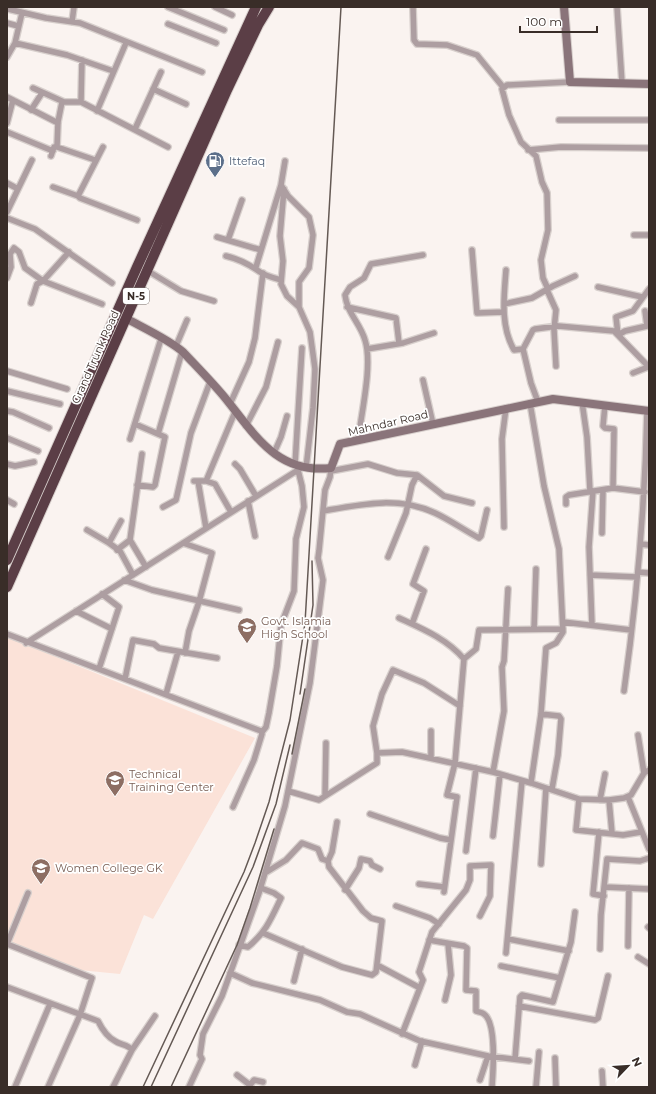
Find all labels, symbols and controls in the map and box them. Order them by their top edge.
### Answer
scale bar [520,8,597,34]
text: 100 m [526,14,562,29]
fuel station icon: Ittefaq [204,150,226,178]
place label: Ittefaq [229,154,265,168]
road number: N-5 [123,288,149,304]
street label: Grand Trunk Road [68,308,122,406]
street label: Mahndar Road [347,407,429,439]
place label: Govt. Islamia High School [261,614,331,641]
school or university icon: Govt. Islamia High School [236,616,258,644]
place label: Technical Training Center [129,767,214,794]
school or university icon: Technical Training Center [104,769,126,797]
school or university icon: Women College GK [30,857,52,885]
place label: Women College GK [55,861,163,875]
north arrow [608,1046,648,1086]
text: N [629,1055,645,1069]

